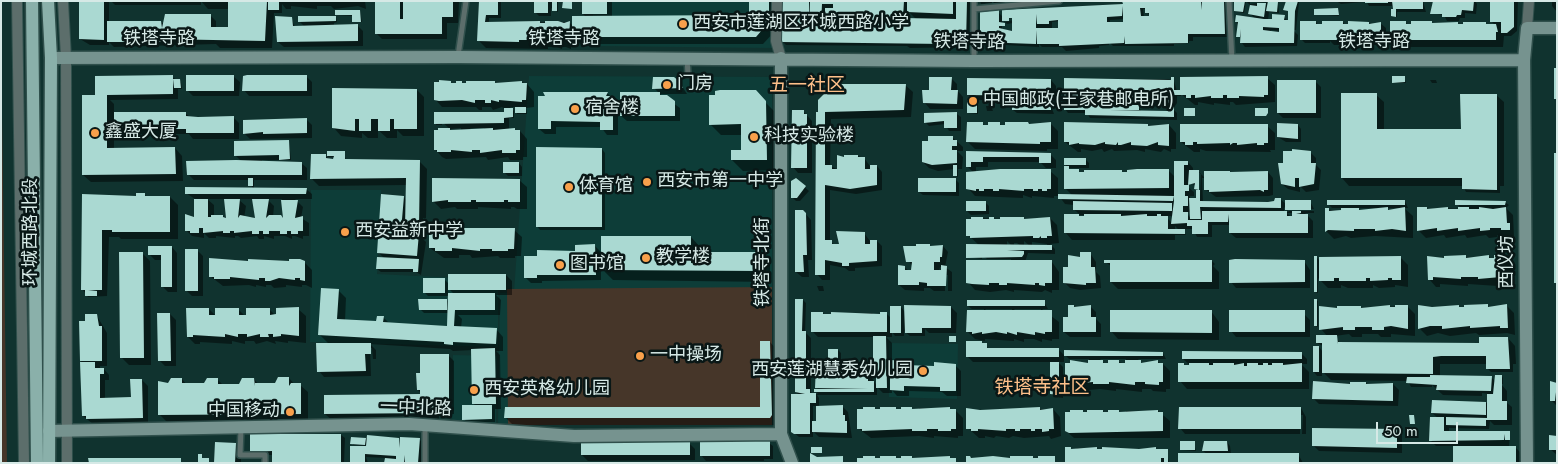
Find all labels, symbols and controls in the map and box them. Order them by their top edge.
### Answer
place label: 西安市莲湖区环城西路小学 [693,13,909,35]
marker: 西安市莲湖区环城西路小学 [677,18,689,30]
street label: 铁塔寺路 [123,29,195,51]
street label: 铁塔寺路 [528,29,600,51]
street label: 铁塔寺路 [933,32,1005,54]
street label: 铁塔寺路 [1338,32,1410,54]
place label: 门房 [677,74,713,96]
district label: 五一社区 [769,75,845,97]
marker: 门房 [661,79,673,91]
place label: 中国邮政(王家巷邮电所) [983,90,1174,112]
marker: 中国邮政(王家巷邮电所) [967,95,979,107]
place label: 宿舍楼 [585,98,639,120]
marker: 宿舍楼 [569,103,581,115]
place label: 鑫盛大厦 [105,122,177,144]
place label: 科技实验楼 [764,126,854,148]
marker: 鑫盛大厦 [89,127,101,139]
marker: 科技实验楼 [748,131,760,143]
place label: 西安市第一中学 [657,171,783,193]
place label: 体育馆 [579,176,633,198]
marker: 西安市第一中学 [641,176,653,188]
street label: 环城西路北段 [21,178,43,286]
marker: 体育馆 [563,181,575,193]
street label: 铁塔寺北街 [753,217,775,307]
place label: 西安益新中学 [355,221,463,243]
marker: 西安益新中学 [339,226,351,238]
street label: 西仪坊 [1497,235,1519,289]
place label: 教学楼 [656,247,710,269]
marker: 教学楼 [640,252,652,264]
place label: 图书馆 [570,254,624,276]
marker: 图书馆 [554,259,566,271]
place label: 一中操场 [650,345,722,367]
marker: 一中操场 [634,350,646,362]
place label: 西安莲湖慧秀幼儿园 [751,360,913,382]
marker: 西安莲湖慧秀幼儿园 [917,365,929,377]
district label: 铁塔寺社区 [995,377,1089,399]
place label: 西安英格幼儿园 [484,379,610,401]
marker: 西安英格幼儿园 [468,384,480,396]
street label: 一中北路 [380,397,452,421]
place label: 中国移动 [208,401,280,423]
marker: 中国移动 [284,406,296,418]
scale bar [1378,412,1460,444]
text: 50 m [1384,420,1418,442]

